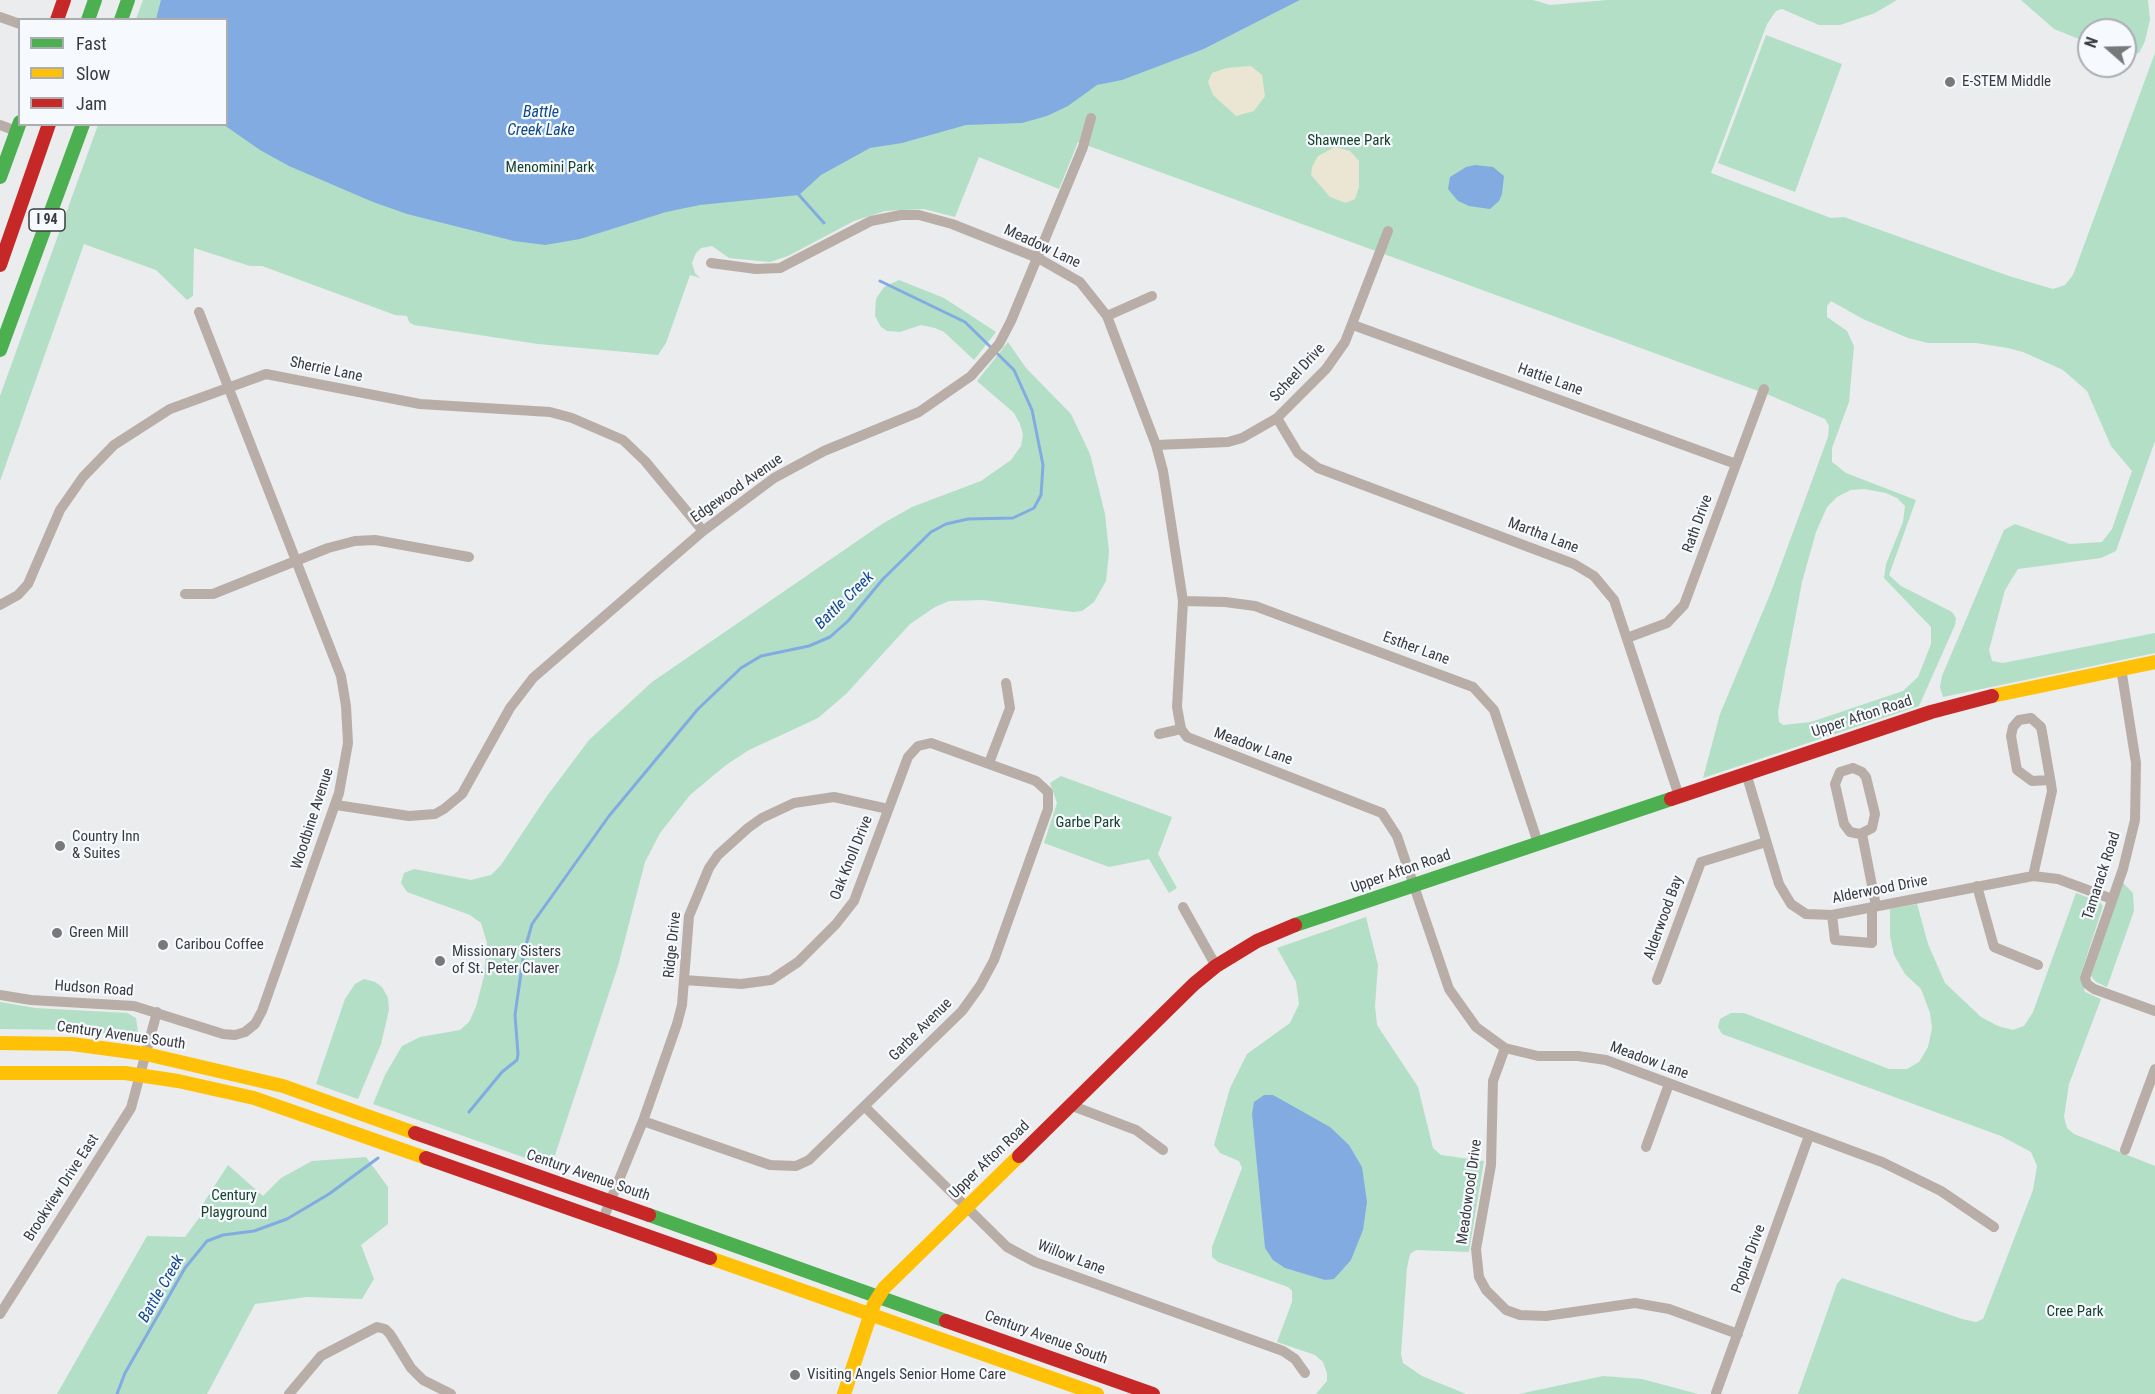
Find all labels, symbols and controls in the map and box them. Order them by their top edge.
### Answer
legend [18,18,228,126]
north arrow [2077,18,2137,78]
text: Fast [76,33,107,54]
text: N [2081,35,2102,50]
text: Slow [76,63,110,84]
place label: E-STEM Middle [1962,73,2051,91]
marker: E-STEM Middle [1943,75,1957,89]
text: Jam [76,93,107,114]
water label: Battle Creek Lake [507,103,575,141]
park label: Shawnee Park [1307,132,1391,150]
park label: Menomini Park [506,159,594,177]
road number: I 94 [29,209,65,231]
street label: Meadow Lane [1001,221,1083,273]
street label: Scheel Drive [1267,340,1329,406]
street label: Sherrie Lane [288,354,364,386]
street label: Hattie Lane [1515,360,1585,400]
street label: Edgewood Avenue [688,451,786,527]
street label: Rath Drive [1679,493,1717,555]
street label: Martha Lane [1505,514,1581,558]
water label: Battle Creek [812,568,878,634]
street label: Esther Lane [1380,629,1452,669]
street label: Upper Afton Road [1810,692,1914,742]
street label: Meadow Lane [1211,724,1295,770]
street label: Woodbine Avenue [288,766,338,872]
street label: Oak Knoll Drive [827,813,877,903]
park label: Garbe Park [1055,814,1121,832]
place label: Country Inn & Suites [72,828,140,863]
street label: Tamarack Road [2079,830,2125,922]
marker: Country Inn & Suites [53,839,67,853]
street label: Upper Afton Road [1349,847,1453,897]
street label: Alderwood Drive [1831,872,1929,908]
street label: Alderwood Bay [1640,873,1688,963]
street label: Ridge Drive [661,911,685,979]
place label: Green Mill [69,924,129,942]
marker: Green Mill [50,926,64,940]
place label: Caribou Coffee [175,936,264,954]
marker: Caribou Coffee [156,938,170,952]
place label: Missionary Sisters of St. Peter Claver [452,943,561,978]
marker: Missionary Sisters of St. Peter Claver [433,954,447,968]
street label: Hudson Road [54,977,134,1001]
street label: Garbe Avenue [886,995,956,1065]
street label: Century Avenue South [56,1018,186,1054]
street label: Meadow Lane [1607,1038,1691,1084]
street label: Upper Afton Road [946,1117,1034,1203]
street label: Brookview Drive East [21,1131,103,1245]
street label: Meadowood Drive [1454,1138,1486,1246]
street label: Century Avenue South [524,1146,652,1206]
park label: Century Playground [201,1187,267,1222]
street label: Poplar Drive [1728,1222,1770,1296]
street label: Willow Lane [1035,1237,1107,1279]
water label: Battle Creek [135,1252,189,1326]
park label: Cree Park [2046,1303,2104,1321]
street label: Century Avenue South [982,1307,1110,1369]
place label: Visiting Angels Senior Home Care [807,1366,1006,1384]
marker: Visiting Angels Senior Home Care [788,1368,802,1382]

